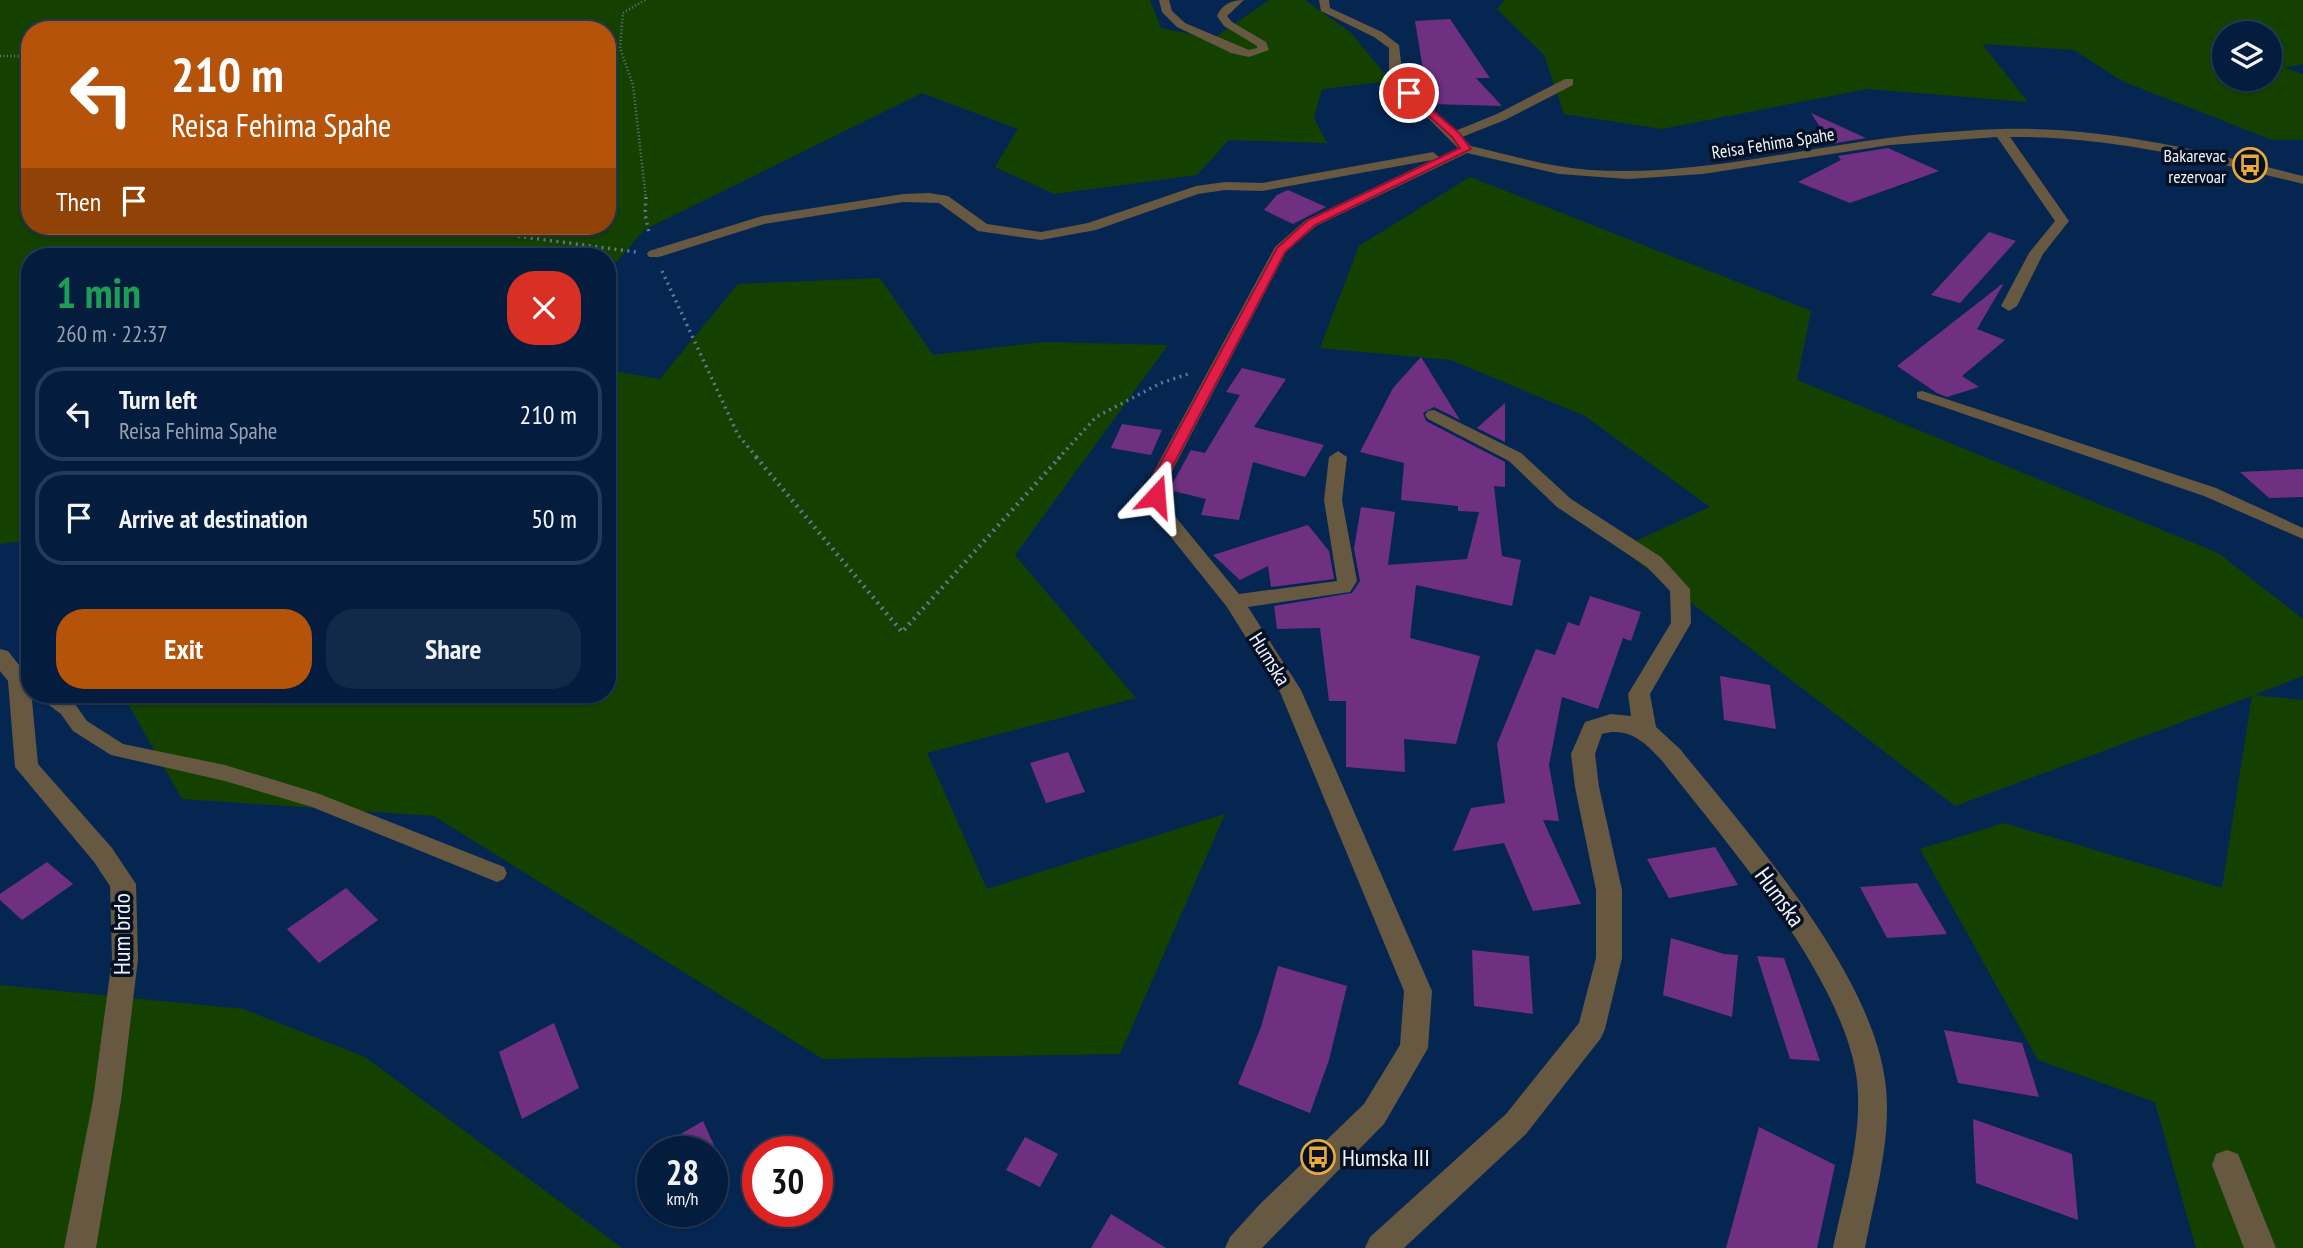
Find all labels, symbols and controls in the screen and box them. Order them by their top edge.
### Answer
map controls [2212,21,2282,91]
button: layers [2212,21,2282,91]
text: 210 m [171,42,284,106]
icon: left [56,49,147,140]
pin [1379,63,1439,123]
icon: arrive [1390,74,1428,112]
text: Reisa Fehima Spahe [171,104,391,146]
street label: Reisa Fehima Spahe [1710,122,1836,164]
place label: Bakarevac rezervoar [2163,144,2227,188]
bus stop icon: Bakarevac rezervoar [2231,146,2269,184]
icon: arrive [115,182,153,220]
text: Then [56,185,101,218]
text: 1 min [56,265,141,320]
button: close [507,271,581,345]
text: 260 m · 22:37 [56,319,168,348]
text: Turn left [119,383,197,416]
icon: left [60,395,98,433]
text: 210 m [519,398,577,431]
text: Reisa Fehima Spahe [119,416,277,445]
position arrow [1119,459,1193,533]
icon: arrive [60,499,98,537]
text: Arrive at destination [119,502,308,535]
text: 50 m [531,502,577,535]
button: Exit [56,609,312,689]
button: Share [326,609,581,689]
street label: Humska [1243,627,1297,691]
street label: Humska [1748,861,1812,933]
street label: Hum brdo [106,893,137,975]
speed limit sign: 30 [742,1136,833,1227]
bus stop icon: Humska III [1299,1138,1337,1176]
place label: Humska III [1342,1142,1430,1173]
text: 28 [666,1149,699,1195]
text: km/h [667,1187,698,1210]

